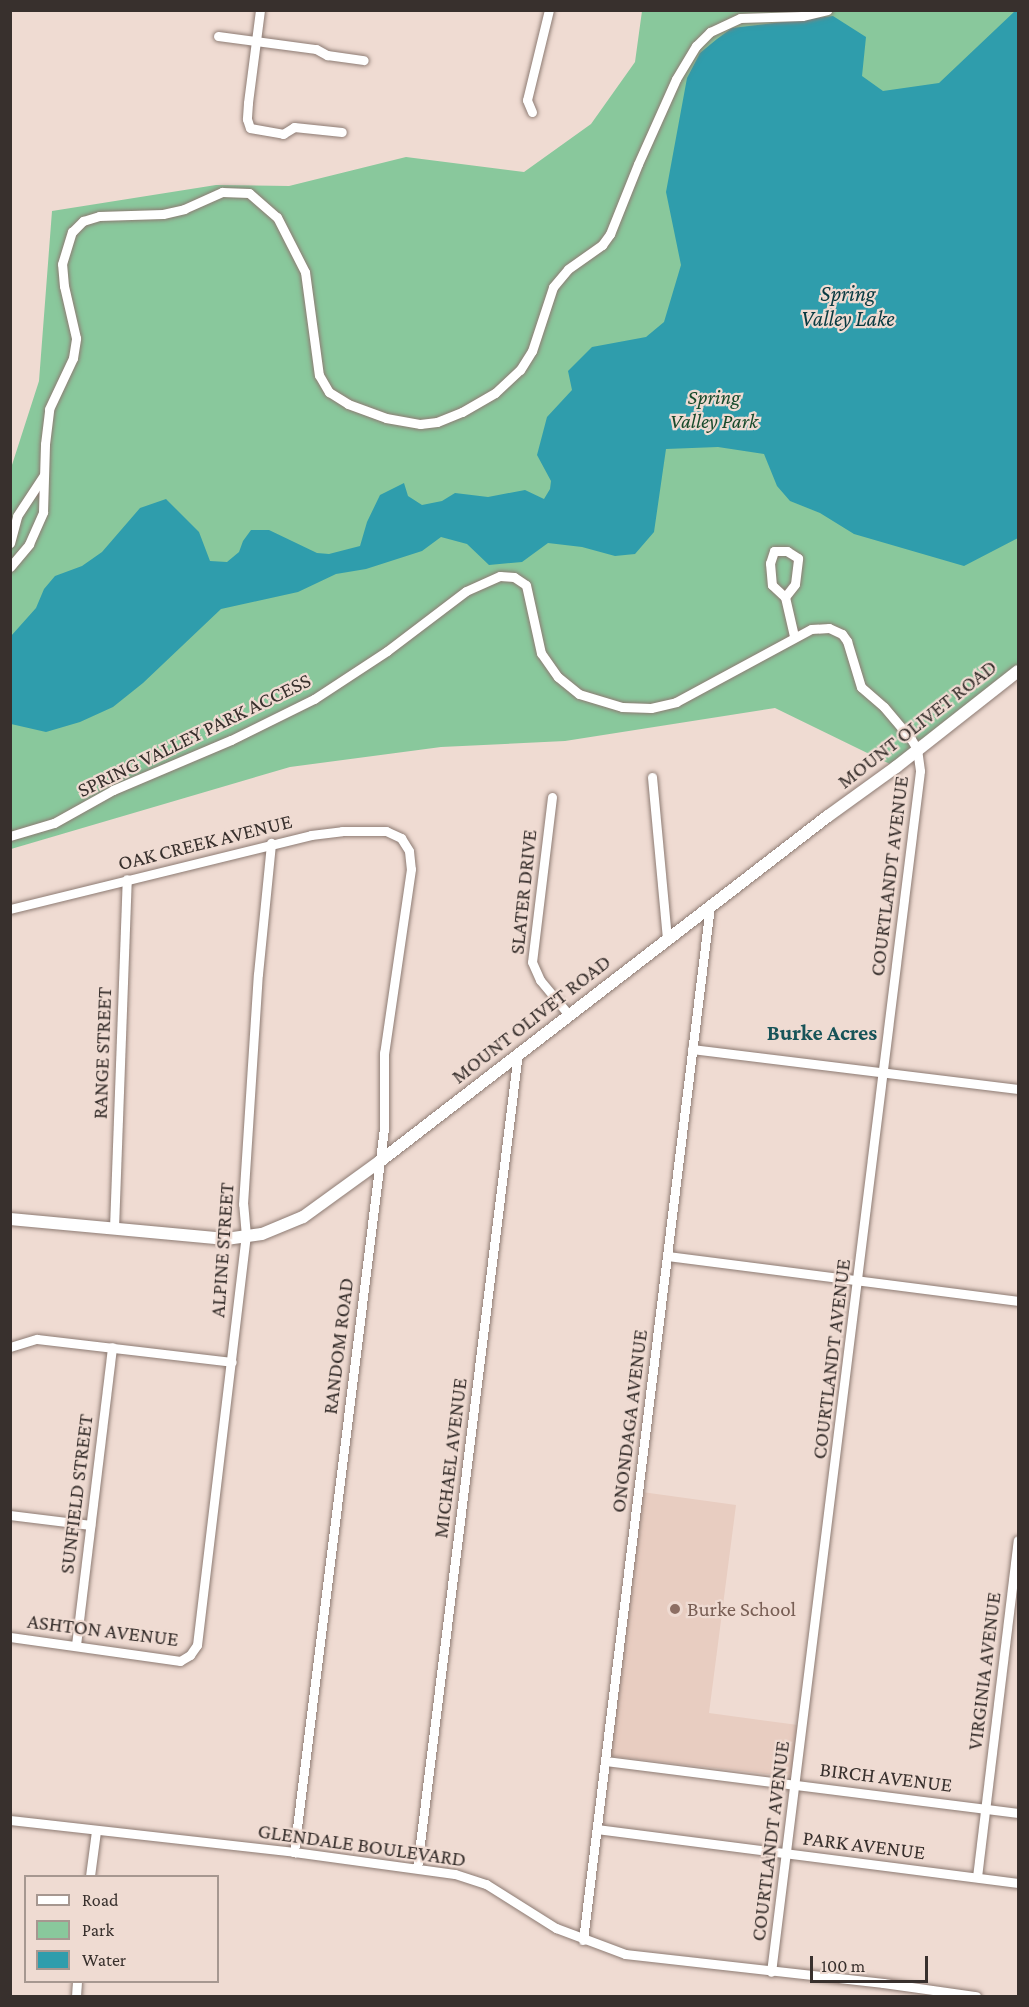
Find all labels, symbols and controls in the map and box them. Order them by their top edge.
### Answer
water label: Spring Valley Lake [801,280,895,332]
park label: Spring Valley Park [670,384,758,434]
street label: MOUNT OLIVET ROAD [832,654,1002,794]
street label: SPRING VALLEY PARK ACCESS [73,667,315,803]
street label: COURTLANDT AVENUE [864,774,914,978]
street label: OAK CREEK AVENUE [115,808,295,876]
street label: SLATER DRIVE [504,828,542,956]
street label: MOUNT OLIVET ROAD [446,949,616,1089]
street label: RANGE STREET [87,986,117,1120]
district label: Burke Acres [767,1020,877,1046]
street label: ALPINE STREET [205,1182,239,1318]
street label: COURTLANDT AVENUE [806,1257,856,1461]
street label: RANDOM ROAD [317,1276,359,1416]
street label: ONONDAGA AVENUE [605,1328,653,1514]
street label: MICHAEL AVENUE [428,1376,472,1540]
street label: SUNFIELD STREET [54,1413,98,1575]
street label: VIRGINIA AVENUE [962,1590,1006,1752]
place label: Burke School [687,1596,796,1622]
marker: Burke School [668,1602,682,1616]
street label: ASHTON AVENUE [26,1608,180,1652]
street label: COURTLANDT AVENUE [745,1739,795,1943]
street label: BIRCH AVENUE [818,1756,954,1798]
street label: GLENDALE BOULEVARD [256,1818,468,1872]
street label: PARK AVENUE [801,1825,927,1865]
legend [24,1875,219,1983]
text: Road [82,1890,119,1910]
text: Park [82,1920,114,1940]
scale bar [813,1944,932,1982]
text: Water [82,1950,126,1970]
text: 100 m [821,1956,865,1976]

